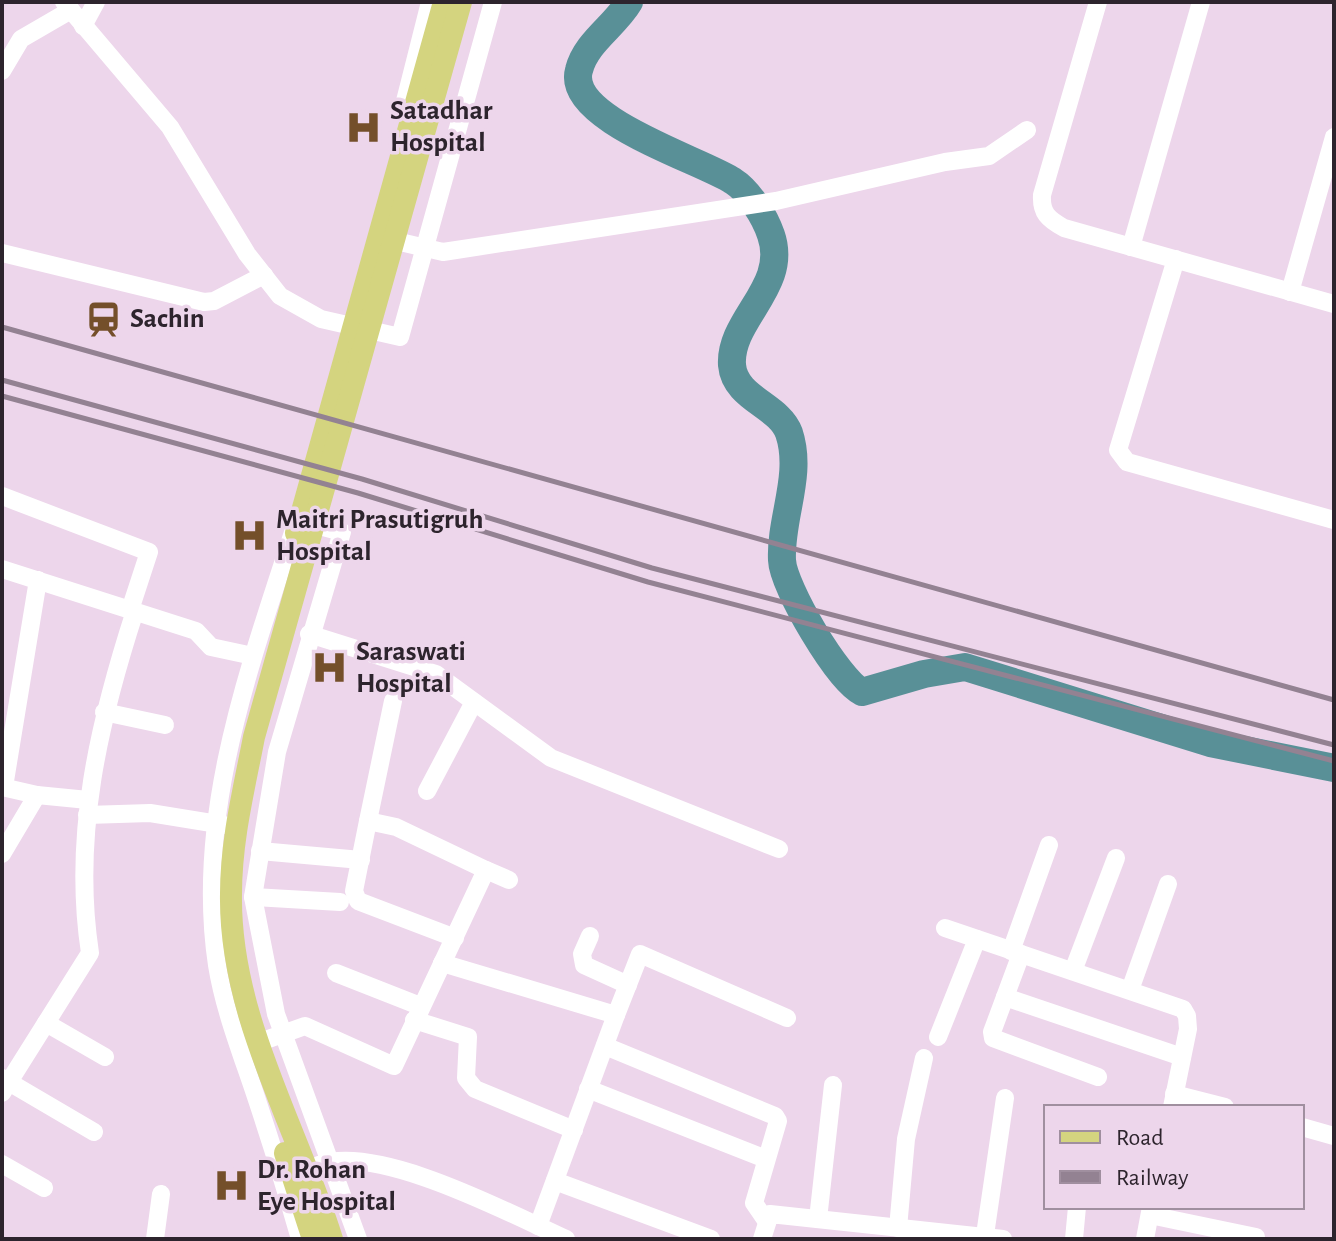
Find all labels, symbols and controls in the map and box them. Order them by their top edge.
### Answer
place label: Satadhar Hospital [390,97,493,157]
hospital icon: Satadhar Hospital [345,108,383,146]
station icon: Sachin [85,300,123,338]
place label: Sachin [130,305,205,333]
place label: Maitri Prasutigruh Hospital [276,506,483,566]
hospital icon: Maitri Prasutigruh Hospital [231,517,269,555]
place label: Saraswati Hospital [356,638,466,698]
hospital icon: Saraswati Hospital [311,649,349,687]
legend [1044,1105,1304,1209]
text: Road [1116,1126,1164,1150]
place label: Dr. Rohan Eye Hospital [257,1156,396,1216]
text: Railway [1116,1166,1188,1190]
hospital icon: Dr. Rohan Eye Hospital [212,1167,250,1205]

